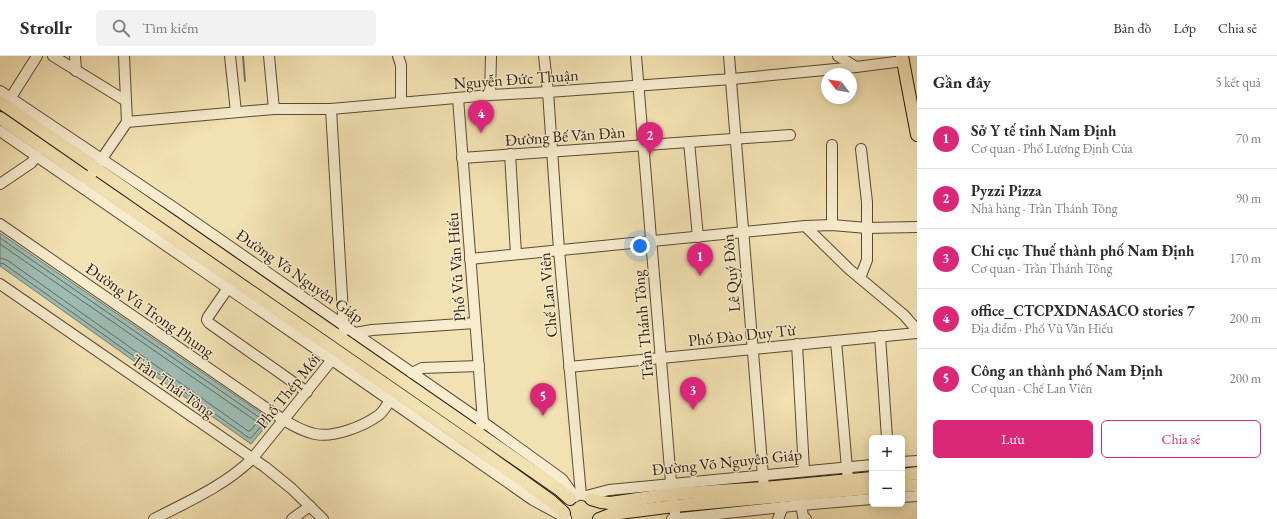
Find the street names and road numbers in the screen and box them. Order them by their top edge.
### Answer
street label: Nguyễn Đức Thuận [453,64,580,94]
street label: Đường Bế Văn Đàn [504,121,626,151]
street label: Phố Vũ Văn Hiếu [442,211,470,322]
street label: Đường Võ Nguyên Giáp [232,224,368,328]
street label: Lê Quý Đôn [717,233,745,313]
street label: Chế Lan Viên [534,251,562,338]
street label: Đường Vũ Trọng Phụng [82,258,219,363]
street label: Trần Thánh Tông [628,268,658,381]
street label: Phố Đào Duy Từ [687,319,797,351]
street label: Trần Thái Tông [127,349,220,423]
street label: Phố Thép Mới [251,349,325,433]
street label: Đường Võ Nguyên Giáp [651,444,803,480]

